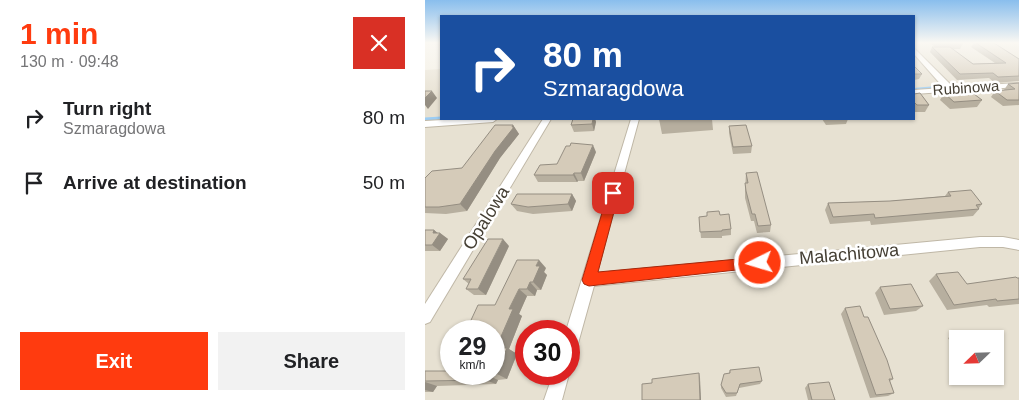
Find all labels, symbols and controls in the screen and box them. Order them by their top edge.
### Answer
text: 1 min [20,17,98,50]
button: close [353,17,405,69]
icon: right [460,35,525,100]
text: 80 m [543,35,623,74]
text: 130 m · 09:48 [20,53,119,70]
text: Szmaragdowa [543,76,684,101]
street label: Rubinowa [932,77,1000,98]
text: Turn right [63,98,151,119]
icon: right [20,104,48,132]
text: 80 m [363,107,405,128]
text: Szmaragdowa [63,120,165,137]
icon: arrive [20,169,48,197]
text: Arrive at destination [63,172,247,193]
text: 50 m [363,172,405,193]
pin [592,172,634,214]
icon: arrive [599,179,627,207]
street label: Opalowa [459,182,514,253]
position arrow [733,236,785,288]
street label: Malachitowa [798,240,901,268]
speed limit sign: 30 [515,320,580,385]
north arrow [949,330,1004,385]
map controls [949,330,1004,385]
button: Exit [20,332,208,390]
button: Share [218,332,405,390]
text: 29 [459,332,486,360]
text: km/h [459,358,486,372]

